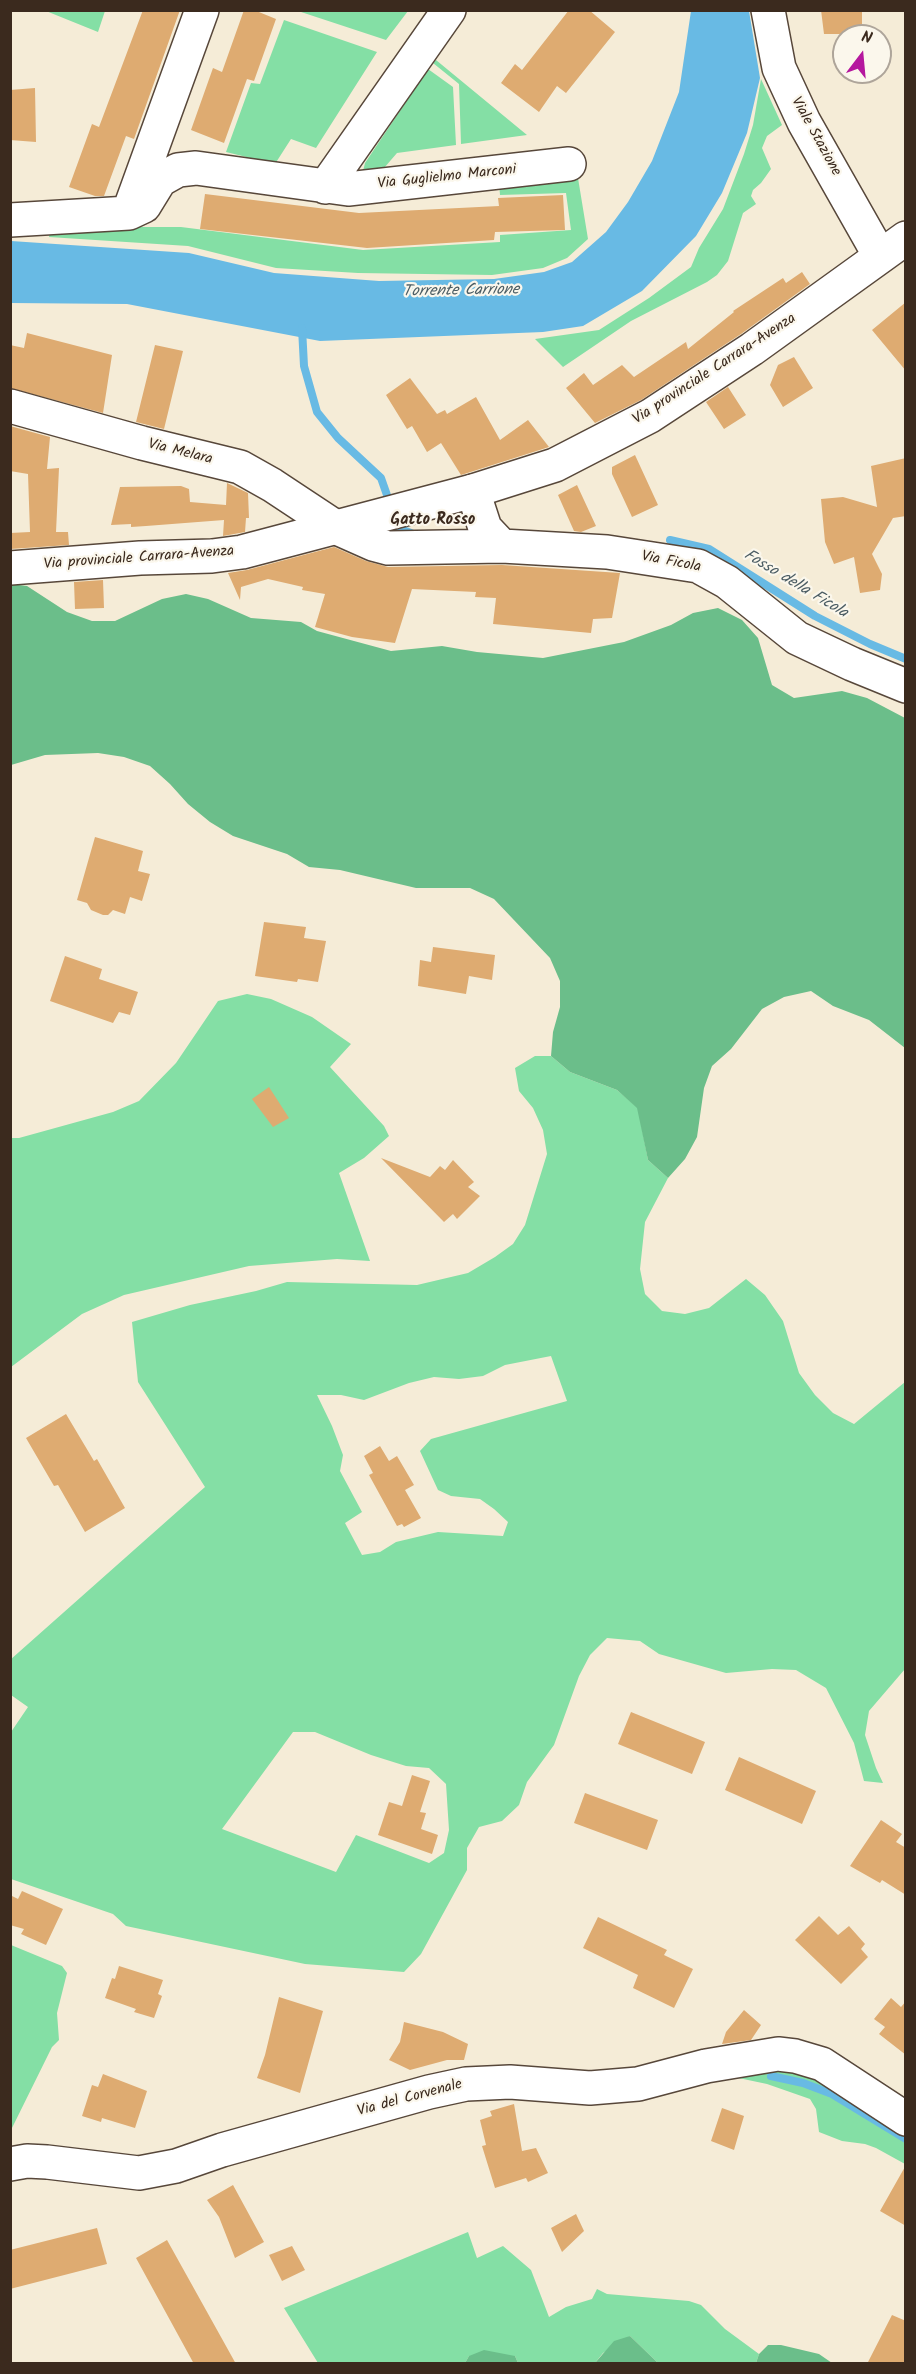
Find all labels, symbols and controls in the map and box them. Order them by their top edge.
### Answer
north arrow [832,24,892,84]
text: N [858,25,875,52]
street label: Viale Stazione [786,94,844,180]
street label: Via Guglielmo Marconi [377,162,517,194]
water label: Torrente Carrione [403,281,519,303]
street label: Via provinciale Carrara-Avenza [630,310,800,430]
street label: Via Melara [146,436,214,470]
district label: Gatto Rosso [391,511,475,531]
street label: Via provinciale Carrara-Avenza [43,543,235,575]
water label: Fosso della Ficola [740,546,850,624]
street label: Via Ficola [640,548,702,578]
street label: Via del Corvenale [356,2076,464,2122]

